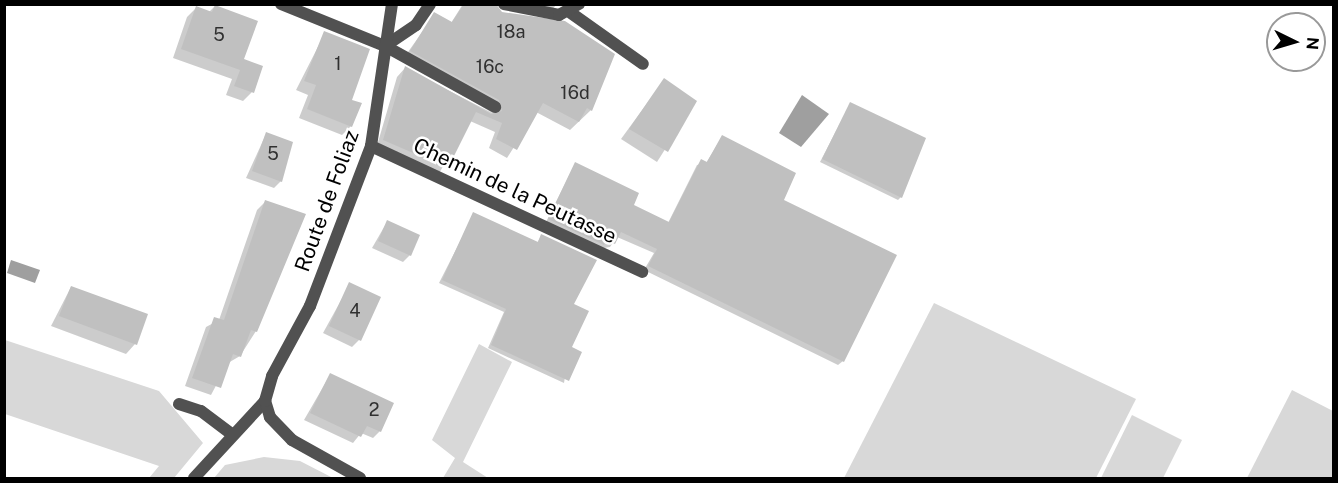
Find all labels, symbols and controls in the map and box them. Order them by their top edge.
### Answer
north arrow [1266,12,1326,72]
house number: 18a [497,21,525,43]
house number: 5 [213,24,225,46]
text: N [1302,36,1322,50]
house number: 1 [334,53,342,75]
house number: 16c [476,56,504,78]
house number: 16d [560,82,590,104]
street label: Route de Foliaz [290,126,364,276]
street label: Chemin de la Peutasse [409,133,621,249]
house number: 5 [267,143,279,165]
house number: 4 [349,300,361,322]
house number: 2 [369,399,379,421]

